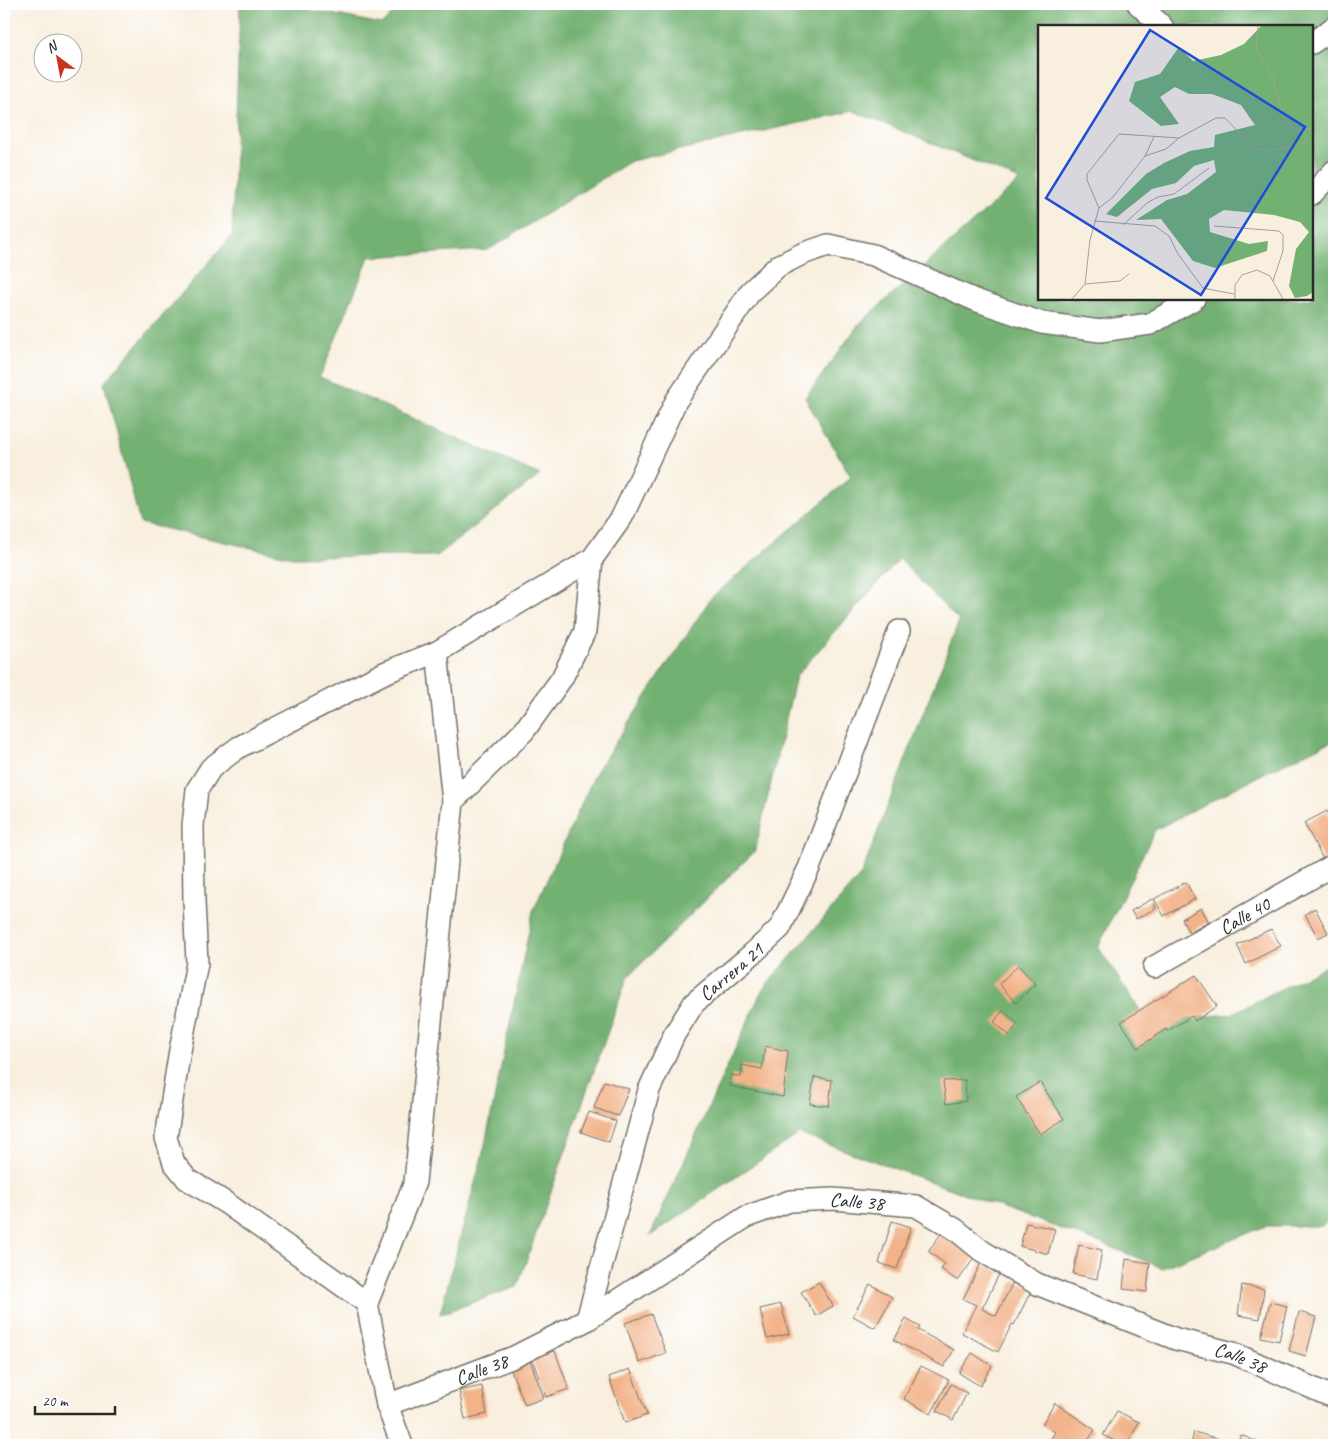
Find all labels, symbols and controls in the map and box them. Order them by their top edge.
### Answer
inset map [1038,25,1313,300]
north arrow [32,32,82,82]
text: N [43,37,62,57]
street label: Calle 40 [1215,891,1276,940]
street label: Carrera 21 [694,937,770,1007]
street label: Calle 38 [829,1187,887,1216]
street label: Calle 38 [1212,1337,1272,1380]
street label: Calle 38 [452,1348,513,1391]
scale bar [35,1384,115,1416]
text: 20 m [42,1392,69,1411]

